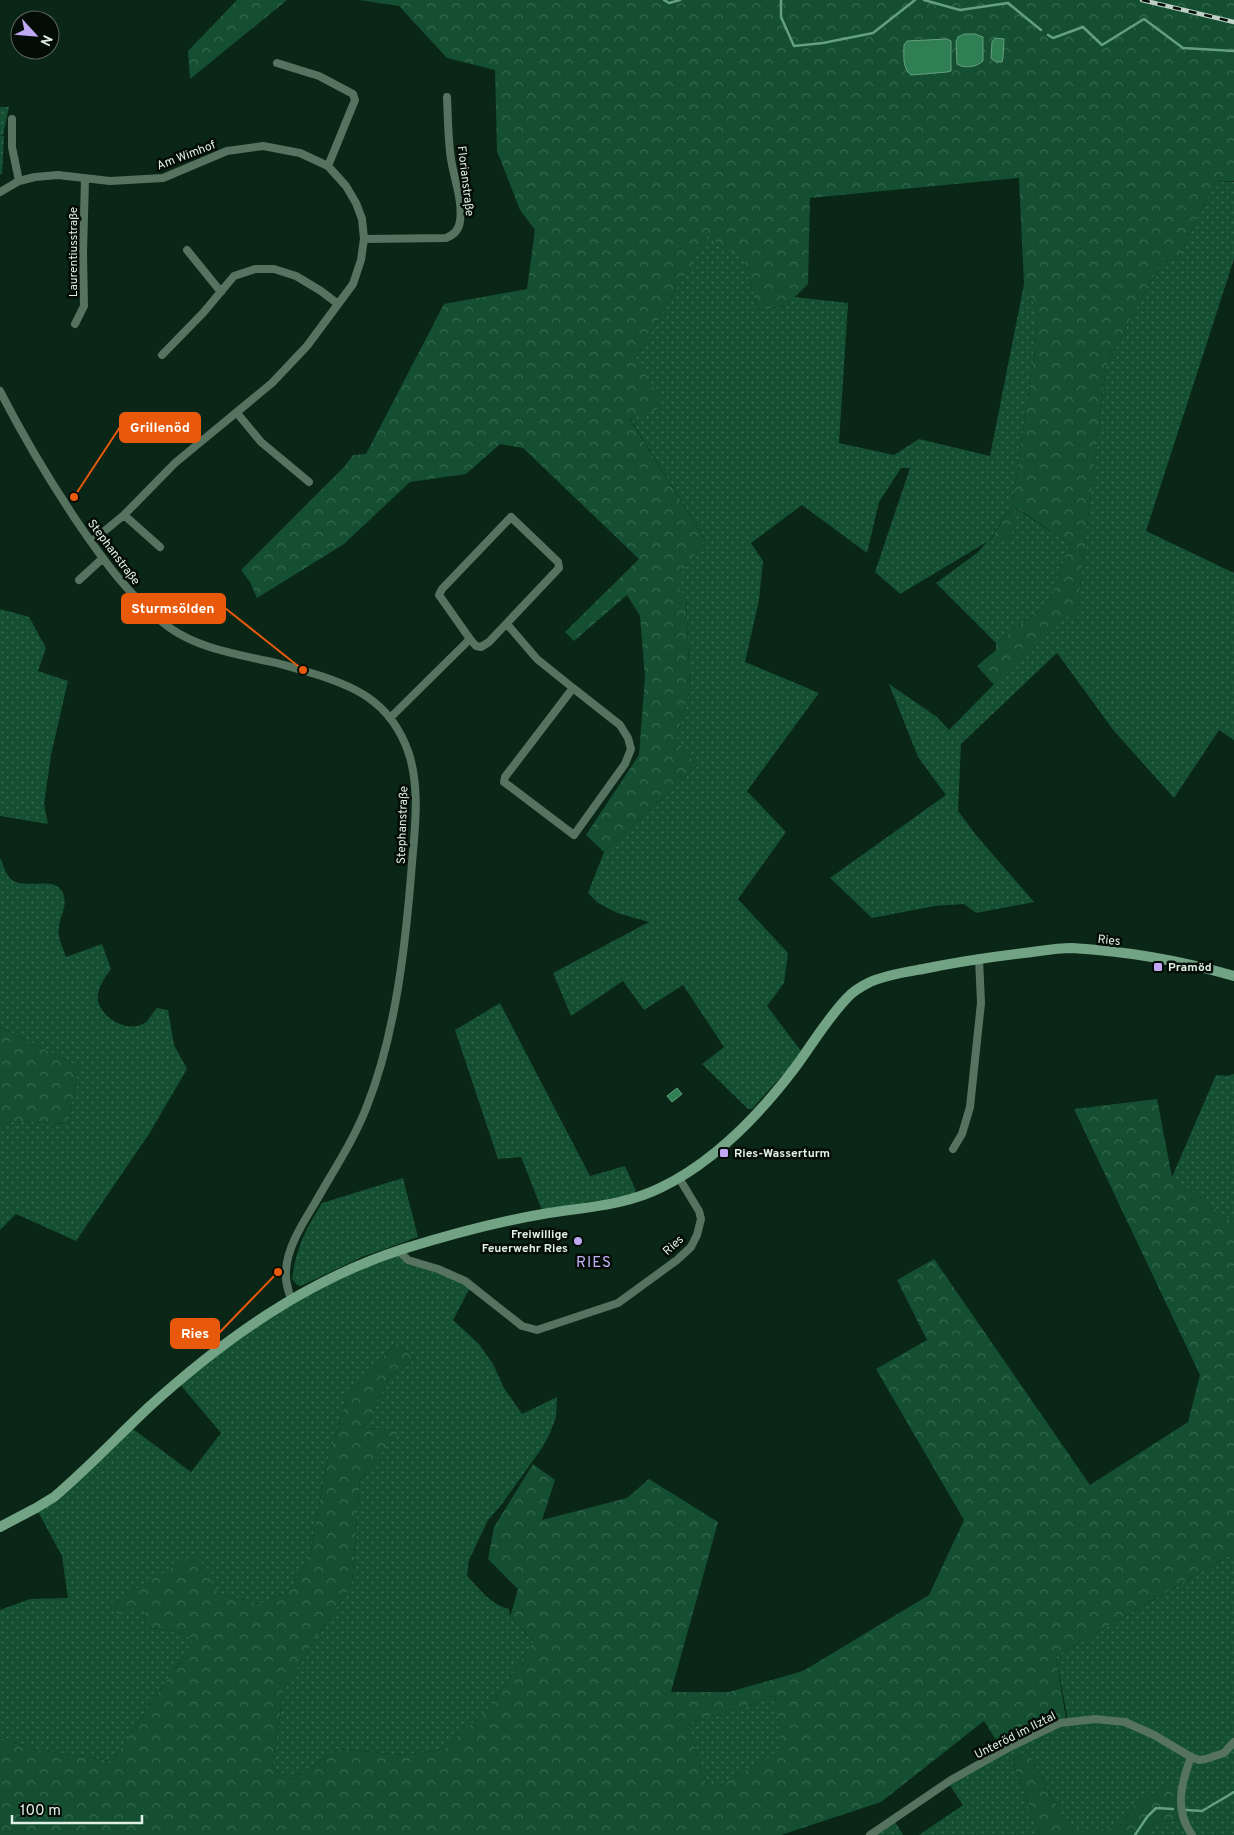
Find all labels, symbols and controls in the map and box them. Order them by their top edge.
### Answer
north arrow [10,10,60,60]
text: N [35,32,55,48]
street label: Am Wimhof [155,137,218,174]
street label: Florianstraße [453,145,477,217]
street label: Laurentiusstraße [66,207,82,297]
callout: Grillenöd [120,413,200,442]
text: Grillenöd [130,420,190,437]
street label: Stephanstraße [83,517,143,589]
callout: Sturmsölden [122,594,225,623]
text: Sturmsölden [131,601,215,618]
street label: Stephanstraße [394,786,412,864]
street label: Ries [1097,932,1121,950]
place label: Pramöd [1168,960,1212,976]
marker: Pramöd [1152,961,1164,973]
place label: Ries-Wasserturm [734,1146,830,1162]
marker: Ries-Wasserturm [718,1147,730,1159]
place label: Freiwillige Feuerwehr Ries [482,1227,568,1257]
street label: Ries [660,1232,688,1259]
marker: Freiwillige Feuerwehr Ries [572,1235,584,1247]
district label: RIES [576,1254,612,1273]
callout: Ries [171,1319,219,1348]
text: Ries [181,1326,209,1343]
street label: Unteröd im Ilztal [972,1708,1059,1763]
scale bar [12,1792,142,1824]
text: 100 m [20,1802,61,1821]

